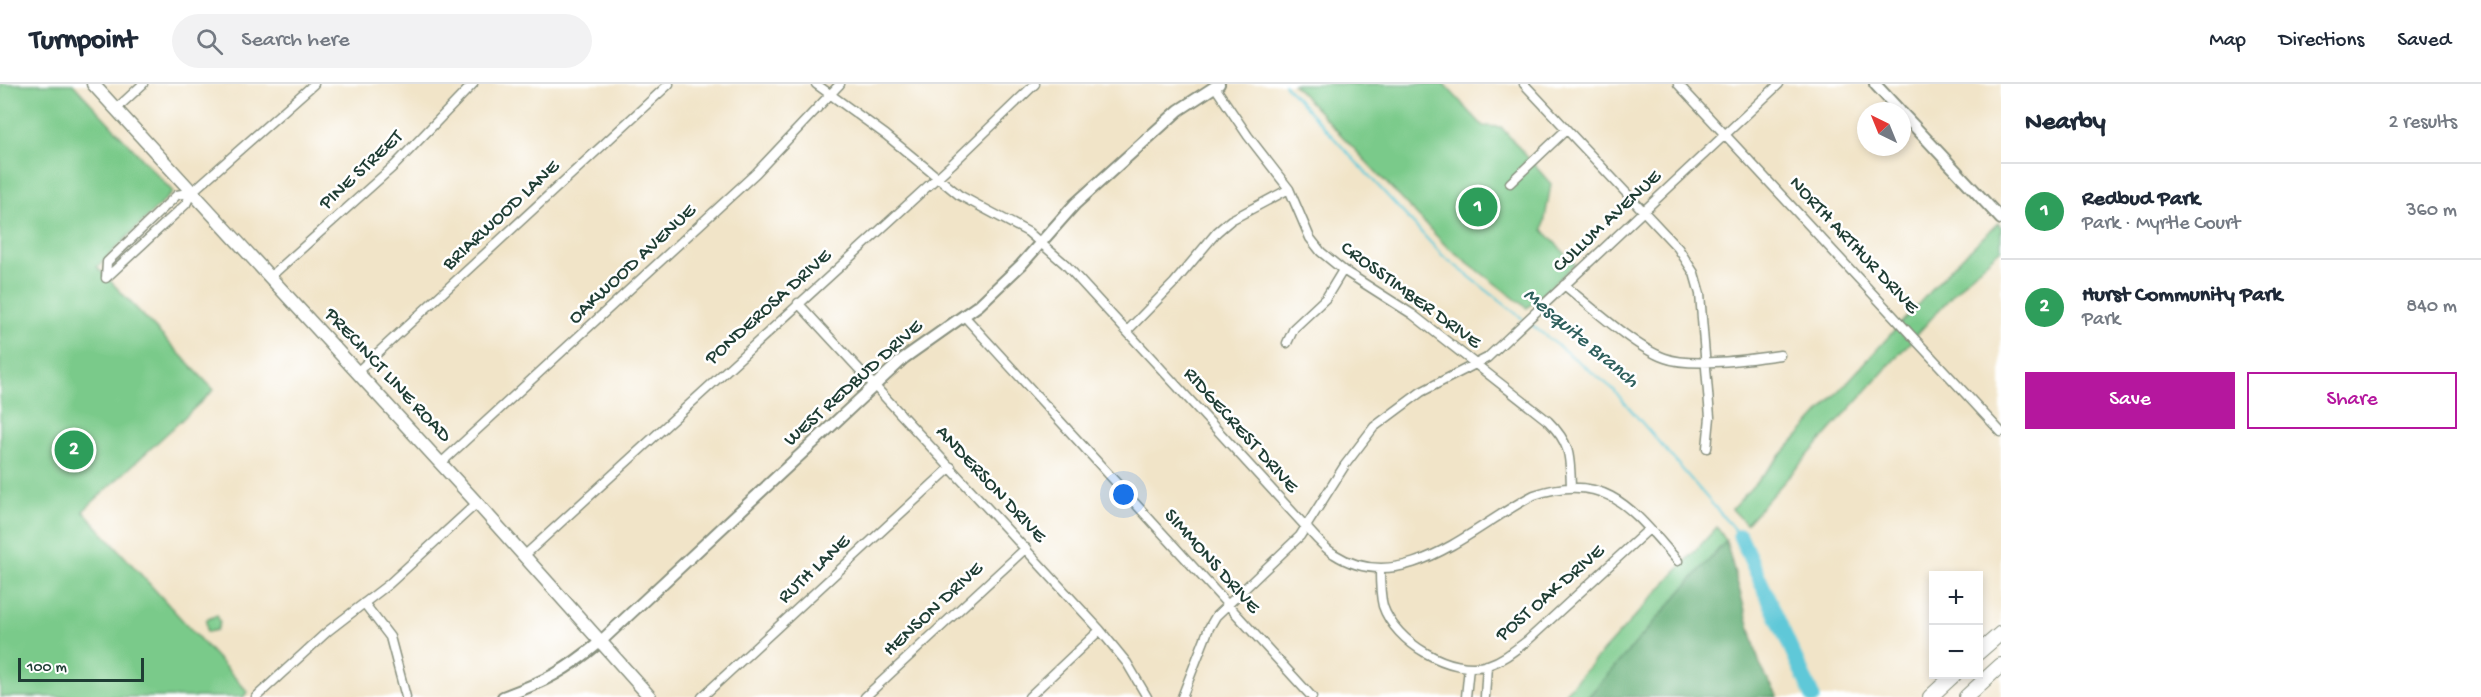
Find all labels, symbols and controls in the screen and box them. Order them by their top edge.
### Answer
search box [172,14,592,68]
text: Turnpoint [30,25,136,58]
icon: search [193,25,226,58]
text: Search here [241,28,350,54]
text: Map [2209,29,2246,54]
text: Directions [2279,29,2364,54]
text: Saved [2397,29,2451,54]
north arrow [1857,102,1911,156]
text: Nearby [2025,108,2106,139]
text: 2 results [2388,112,2457,135]
street label: PINE STREET [315,126,410,216]
street label: BRIARWOOD LANE [438,155,566,277]
street label: CULLUM AVENUE [1549,165,1668,278]
street label: NORTH ARTHUR DRIVE [1783,173,1924,321]
pin: 1 [1458,184,1498,230]
text: Redbud Park [2082,187,2200,213]
street label: OAKWOOD AVENUE [564,199,703,330]
text: 1 [2040,200,2049,223]
text: 360 m [2406,200,2457,223]
text: Park · Myrtle Court [2082,213,2240,236]
street label: CROSSTIMBER DRIVE [1335,237,1486,356]
street label: PONDEROSA DRIVE [700,244,838,371]
text: Hurst Community Park [2082,283,2282,309]
water label: Mesquite Branch [1517,284,1643,395]
text: 2 [2040,296,2049,319]
text: 840 m [2406,296,2457,319]
street label: PRECINCT LINE ROAD [318,303,456,449]
text: Park [2082,309,2120,332]
street label: WEST REDBUD DRIVE [780,315,929,452]
street label: RIDGECREST DRIVE [1178,364,1303,500]
button: Save [2025,372,2235,429]
button: Share [2247,372,2457,429]
street label: ANDERSON DRIVE [930,422,1051,549]
pin: 2 [54,428,94,472]
your location [1109,480,1138,509]
street label: SIMMONS DRIVE [1158,505,1265,620]
street label: RUTH LANE [774,530,857,609]
street label: POST OAK DRIVE [1491,540,1611,648]
street label: HENSON DRIVE [879,557,990,662]
map controls [1929,571,1983,679]
button: + [1929,571,1983,625]
button: − [1929,625,1983,679]
scale bar [18,655,144,682]
text: 100 m [27,659,67,678]

